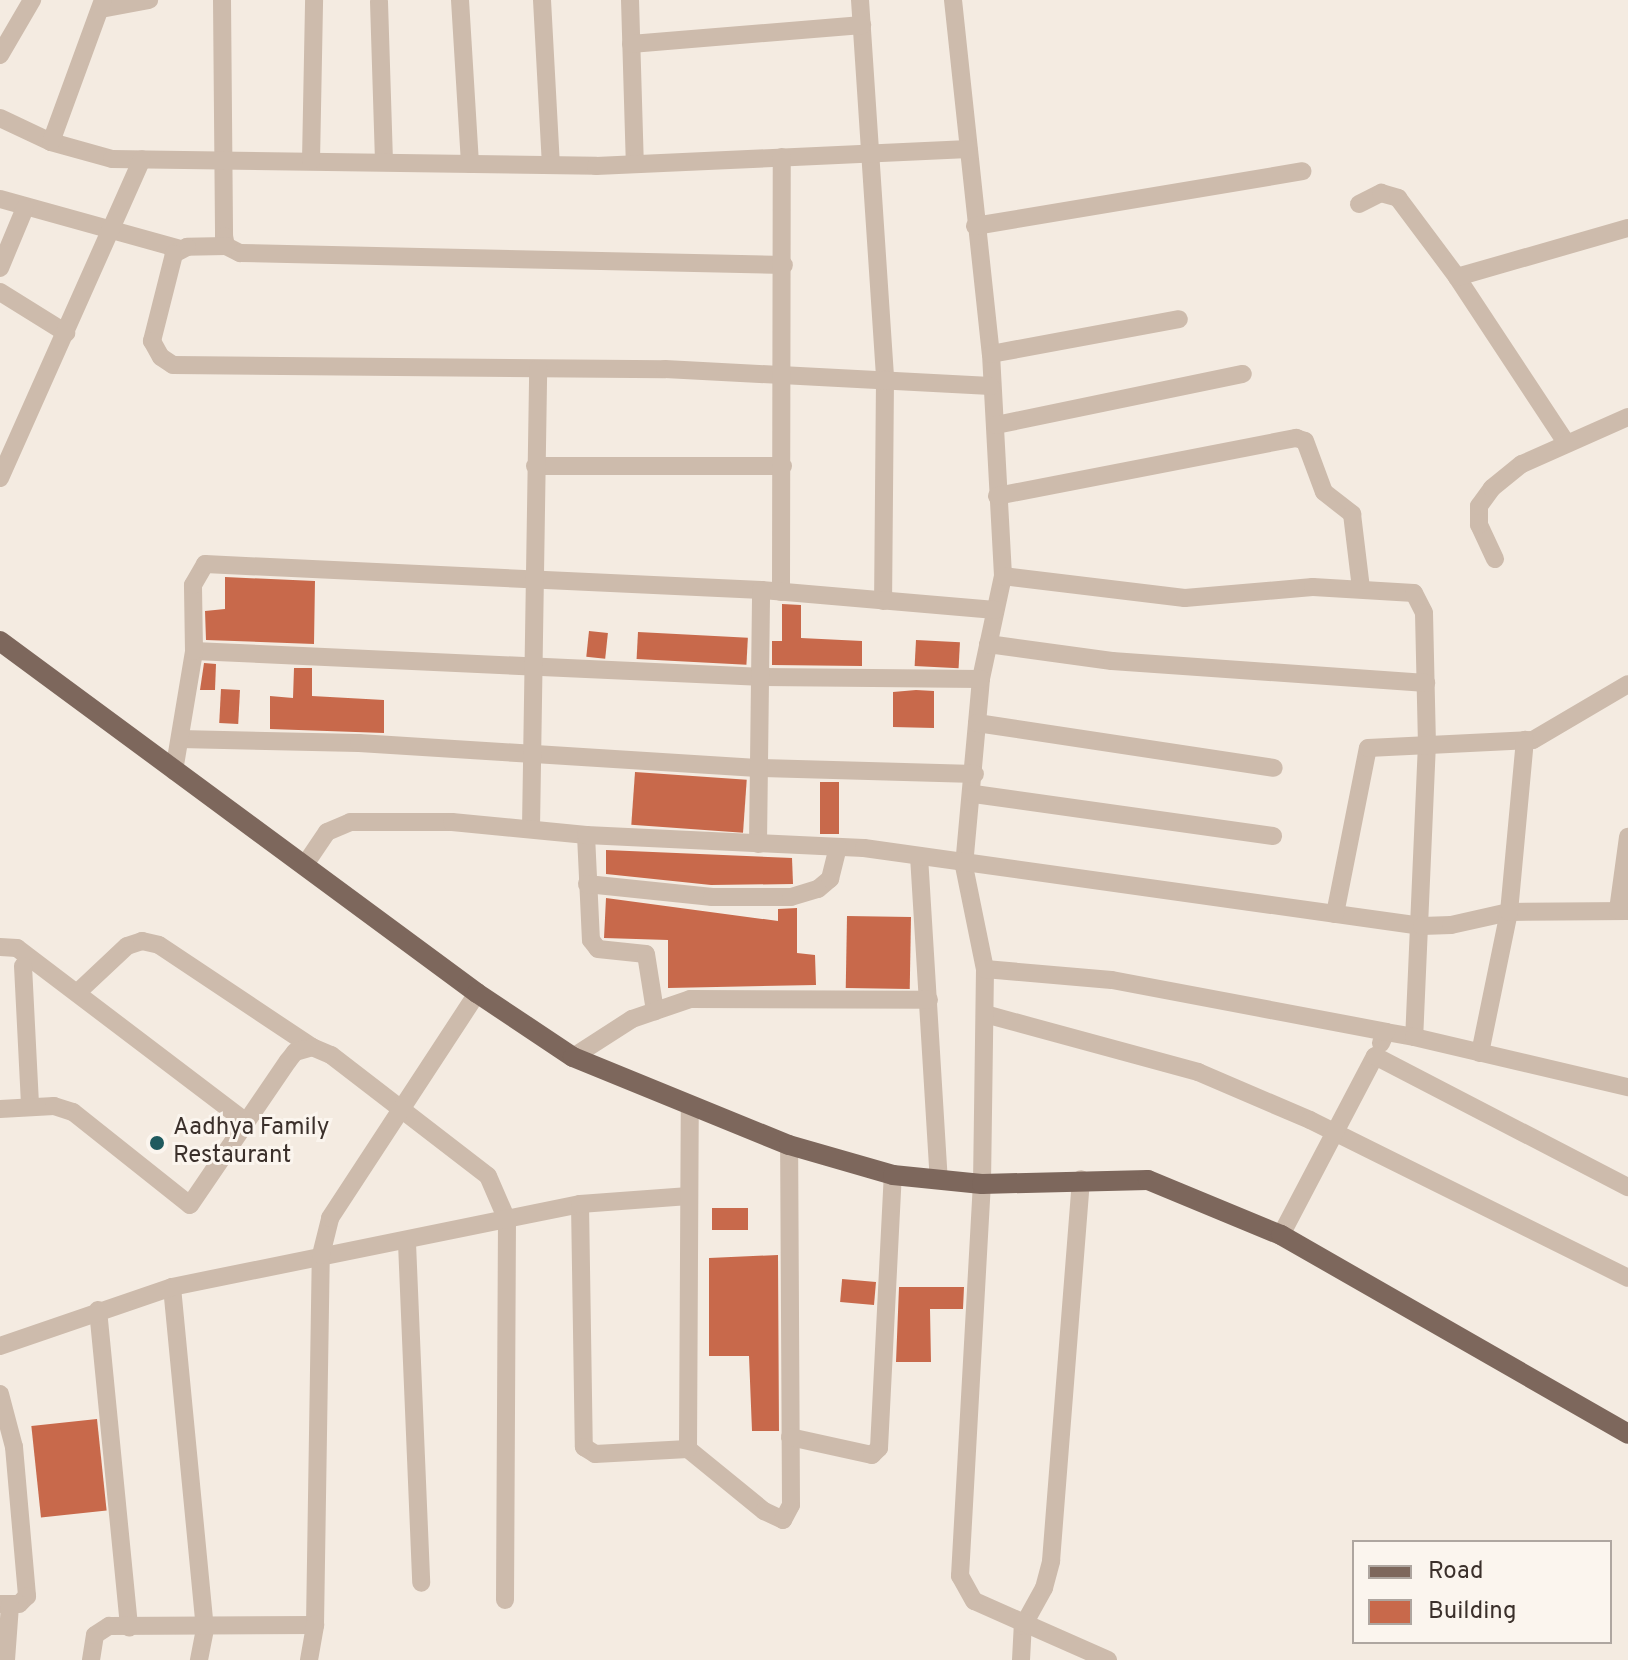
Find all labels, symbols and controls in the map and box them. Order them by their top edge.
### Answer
place label: Aadhya Family Restaurant [173,1115,330,1171]
marker: Aadhya Family Restaurant [148,1134,166,1152]
legend [1352,1540,1612,1644]
text: Road [1428,1557,1484,1587]
text: Building [1428,1597,1517,1627]

